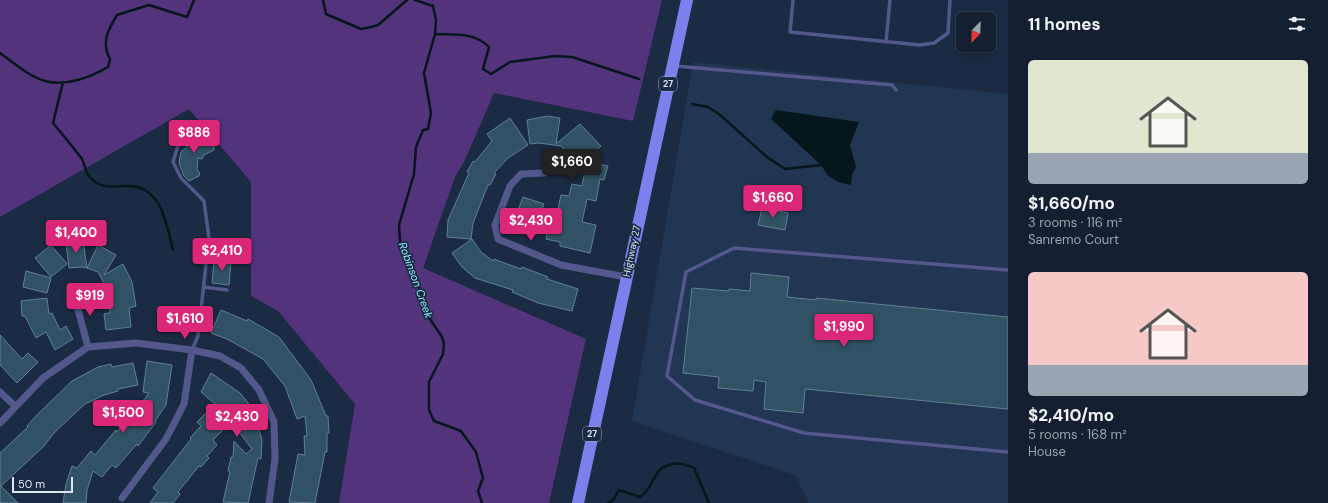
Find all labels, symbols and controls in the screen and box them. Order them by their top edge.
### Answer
north arrow [956,12,996,52]
map controls [956,12,996,52]
text: 11 homes [1028,13,1101,35]
icon: filters [1286,13,1308,35]
road number: 27 [659,77,677,91]
icon: home [1132,86,1204,158]
pin: $886 [170,120,218,154]
text: $886 [178,124,210,141]
pin: $1,660 [539,149,605,183]
text: $1,660 [551,153,593,170]
pin: $1,660 [740,185,806,219]
text: $1,660 [752,189,794,206]
text: $1,660/mo [1028,192,1115,214]
pin: $2,430 [498,208,564,242]
text: $2,430 [509,212,553,229]
text: 3 rooms · 116 m² [1028,214,1122,231]
pin: $1,400 [43,220,109,254]
text: $1,400 [55,224,97,241]
street label: Highway 27 [620,224,643,278]
text: Sanremo Court [1028,231,1119,248]
pin: $2,410 [189,238,255,272]
water label: Robinson Creek [396,240,436,320]
text: $2,410 [202,242,242,259]
pin: $919 [66,283,114,317]
text: $919 [75,287,105,304]
icon: home [1132,298,1204,370]
pin: $1,610 [152,306,218,340]
text: $1,610 [166,310,204,327]
pin: $1,990 [811,314,877,348]
text: $1,990 [823,318,865,335]
pin: $1,500 [90,400,156,434]
text: $1,500 [102,404,144,421]
pin: $2,430 [204,404,270,438]
text: $2,410/mo [1028,404,1114,426]
text: $2,430 [215,408,259,425]
text: 5 rooms · 168 m² [1028,426,1126,443]
road number: 27 [583,427,601,441]
text: House [1028,443,1066,460]
scale bar [12,475,73,494]
text: 50 m [18,477,45,491]

